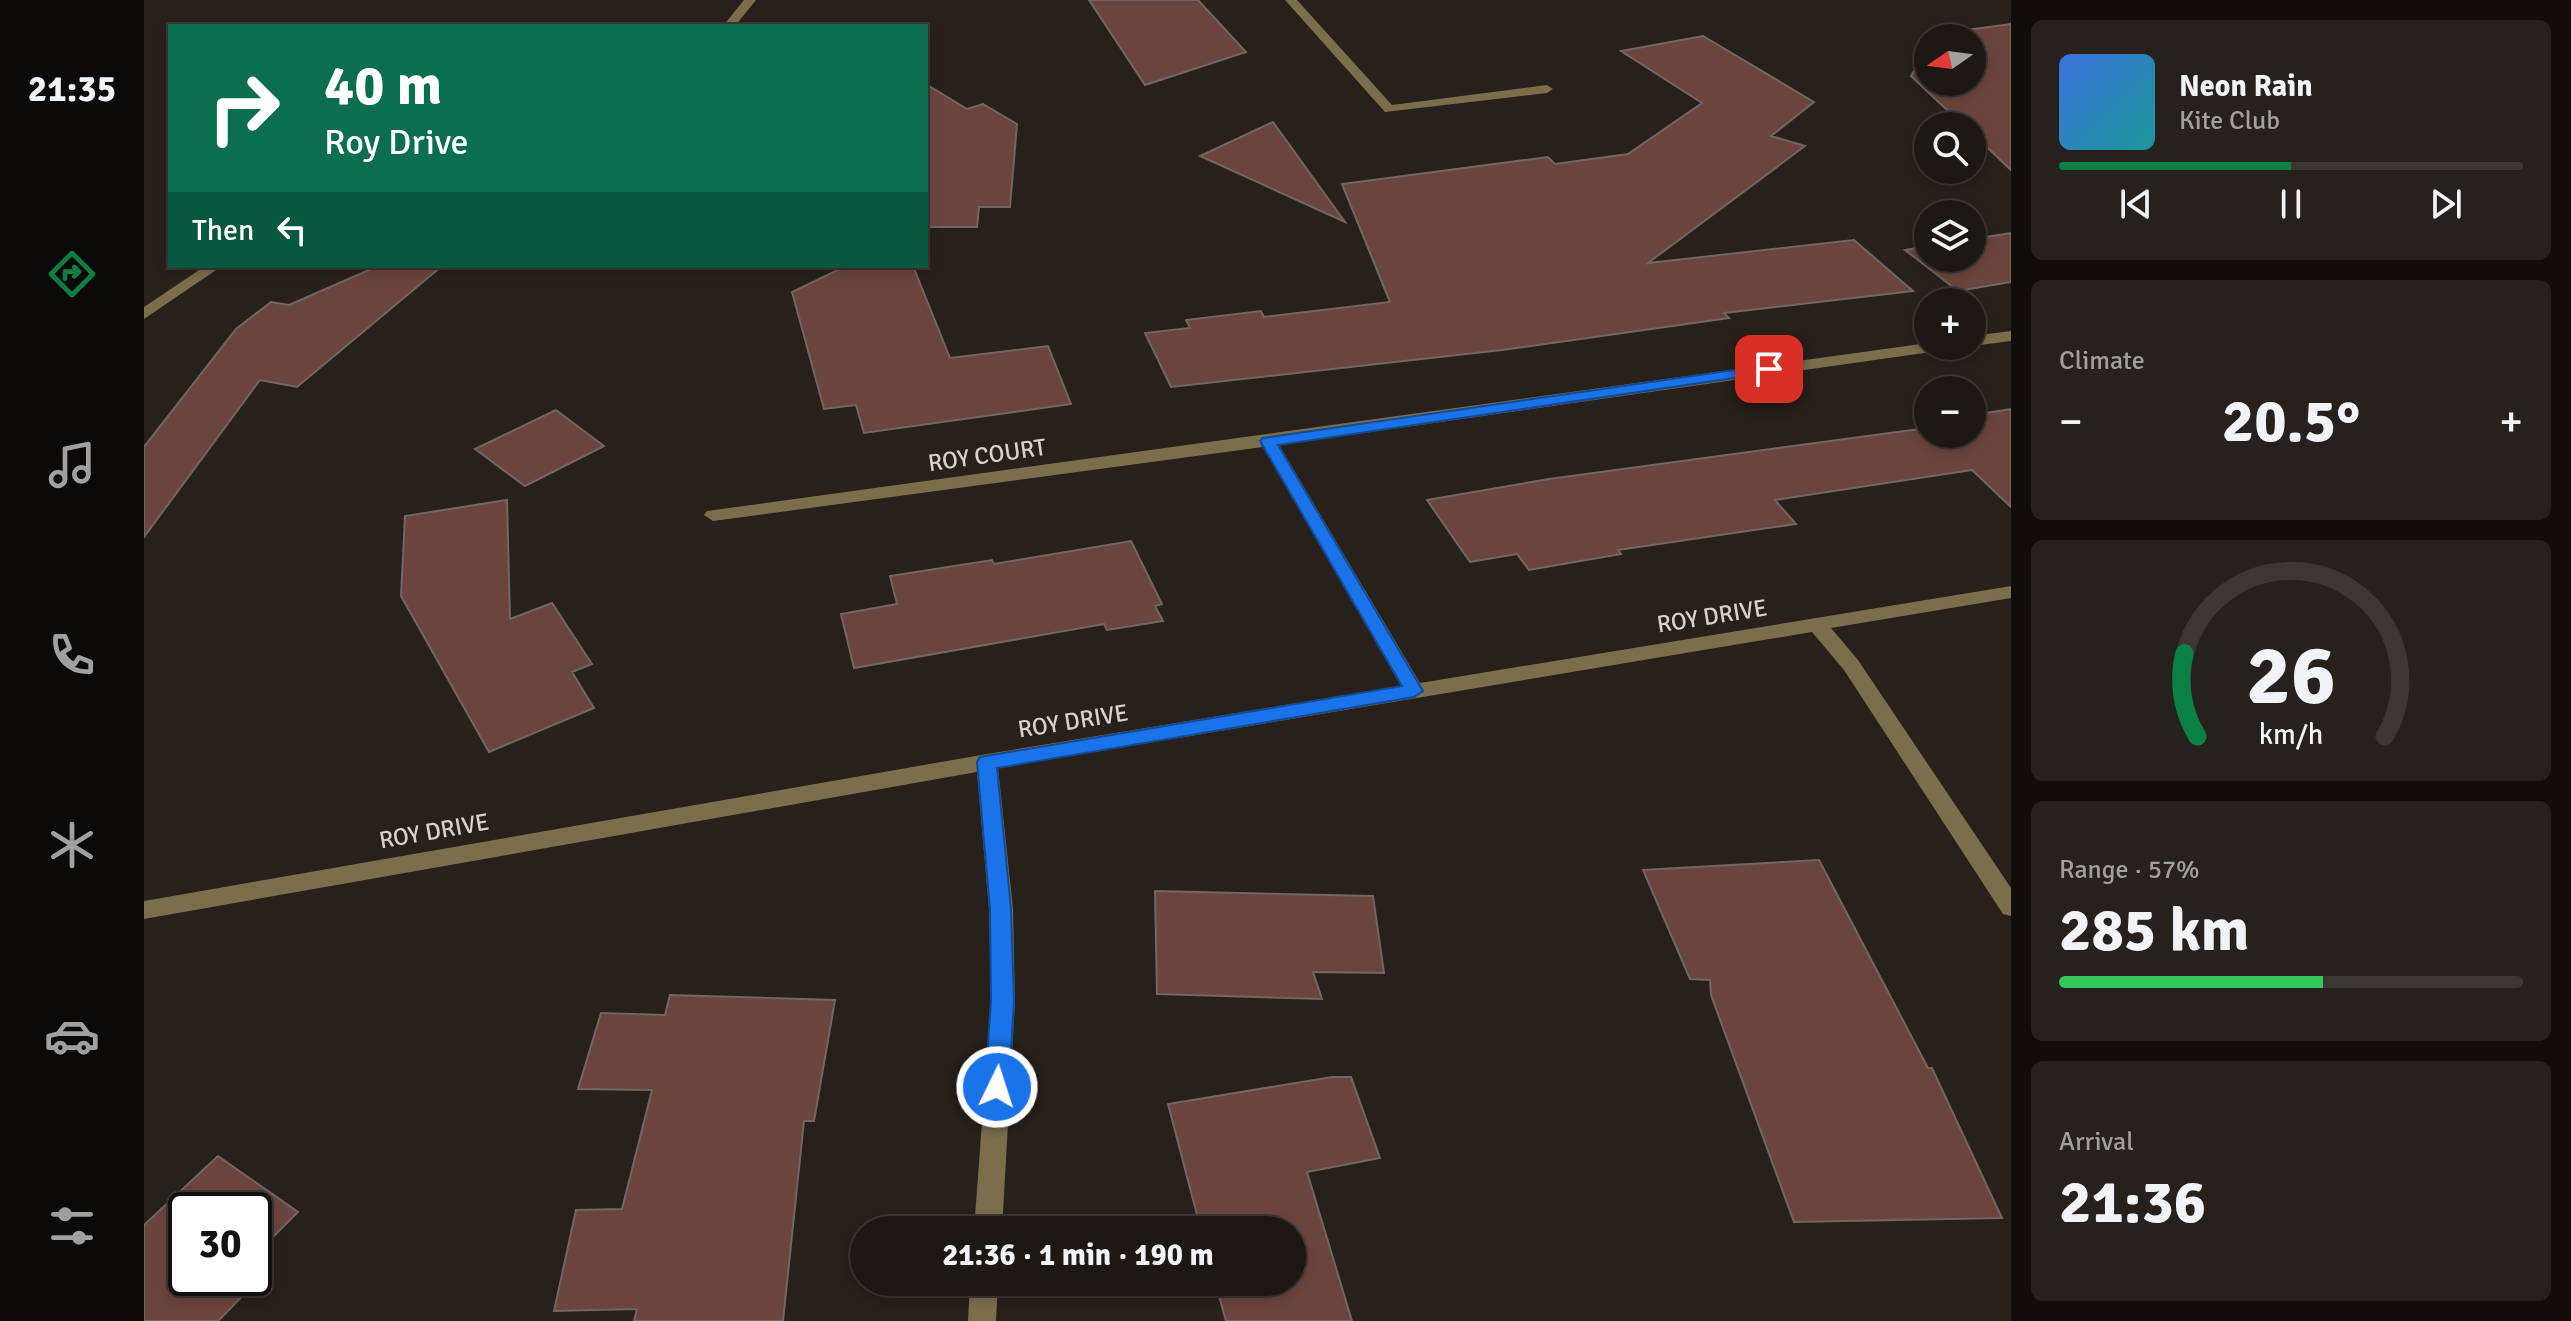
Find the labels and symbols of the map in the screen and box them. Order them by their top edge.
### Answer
north arrow [1914,24,1986,96]
pin [1735,335,1803,403]
street label: ROY COURT [926,432,1048,478]
street label: ROY DRIVE [1655,592,1769,640]
street label: ROY DRIVE [1016,697,1130,745]
street label: ROY DRIVE [377,807,491,855]
position arrow [955,1045,1039,1129]
speed limit sign: 30 [168,1192,272,1296]

